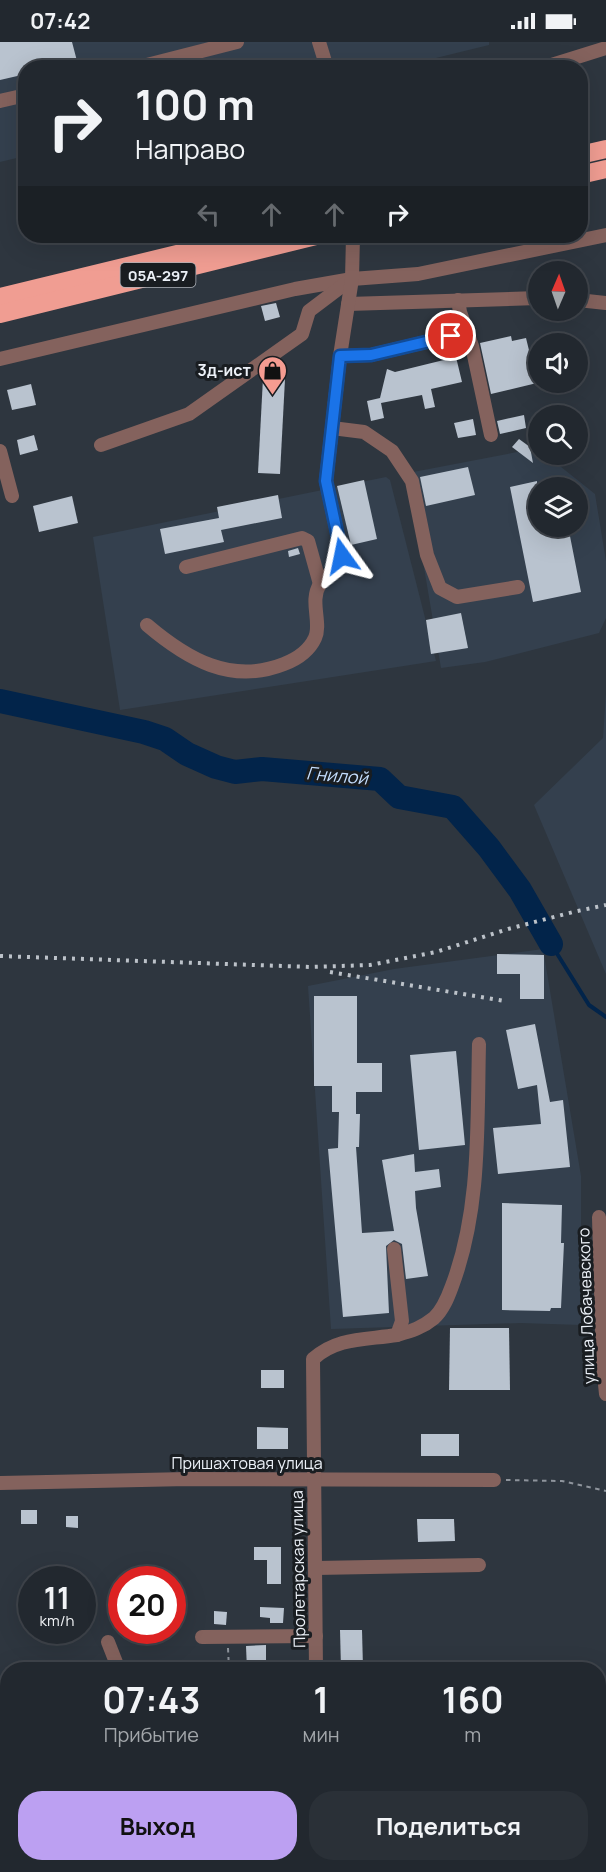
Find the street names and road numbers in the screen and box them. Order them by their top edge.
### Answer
road number: 05А-297 [120,263,195,287]
street label: улица Лобачевского [572,1227,600,1385]
street label: Пришахтовая улица [171,1452,323,1474]
street label: Пролетарская улица [286,1490,310,1648]

